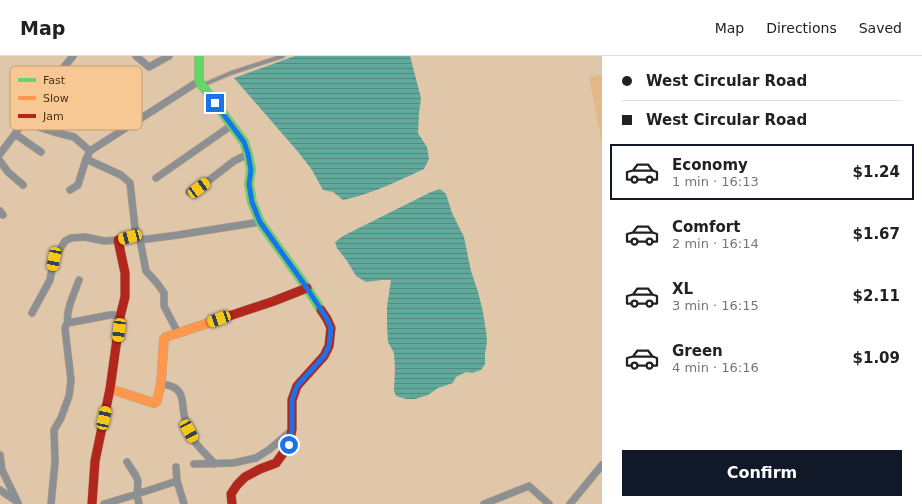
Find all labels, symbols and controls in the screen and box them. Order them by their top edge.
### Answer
text: Map [20,17,65,39]
text: Map [715,20,744,36]
text: Directions [766,20,837,36]
text: Saved [859,20,902,36]
legend [10,66,142,130]
text: West Circular Road [646,72,807,90]
text: Fast [43,74,66,87]
text: Slow [43,92,69,105]
route end [206,94,224,112]
text: Jam [42,110,64,123]
text: West Circular Road [646,111,807,129]
icon: car [624,154,660,190]
text: Economy [672,156,748,174]
text: $1.24 [853,163,900,181]
text: 1 min · 16:13 [672,174,759,189]
car [186,176,212,200]
icon: car [624,216,660,252]
text: Comfort [672,218,740,236]
text: $1.67 [853,225,900,243]
car [117,228,143,246]
text: 2 min · 16:14 [672,236,759,251]
car [46,246,62,272]
icon: car [624,278,660,314]
text: XL [672,280,693,298]
text: $2.11 [853,287,900,305]
text: 3 min · 16:15 [672,298,759,313]
car [206,309,232,329]
car [112,317,126,343]
icon: car [624,340,660,376]
text: Green [672,342,723,360]
text: $1.09 [853,349,900,367]
text: 4 min · 16:16 [672,360,759,375]
car [96,405,112,431]
car [178,418,200,444]
route start [280,436,298,454]
button: Confirm [622,450,902,496]

